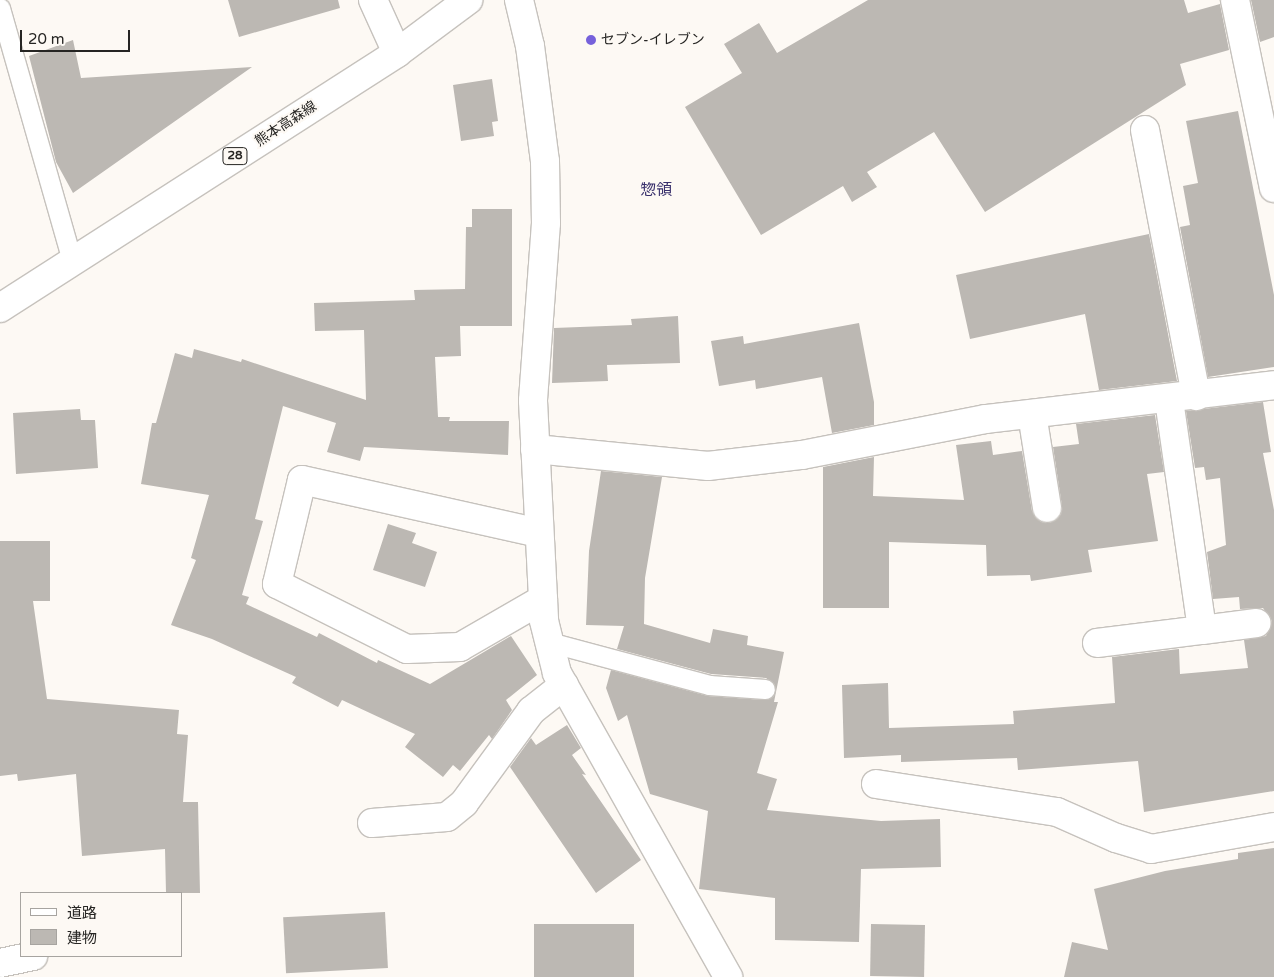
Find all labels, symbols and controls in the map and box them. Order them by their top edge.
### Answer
scale bar [22,20,132,52]
text: 20 m [28,30,65,48]
place label: セブン-イレブン [601,32,705,48]
marker: セブン-イレブン [585,34,597,46]
street label: 熊本高森線 [252,98,320,150]
road number: 28 [221,146,249,166]
district label: 惣領 [640,180,672,200]
legend [20,892,182,957]
text: 道路 [67,904,97,922]
text: 建物 [67,929,97,947]

